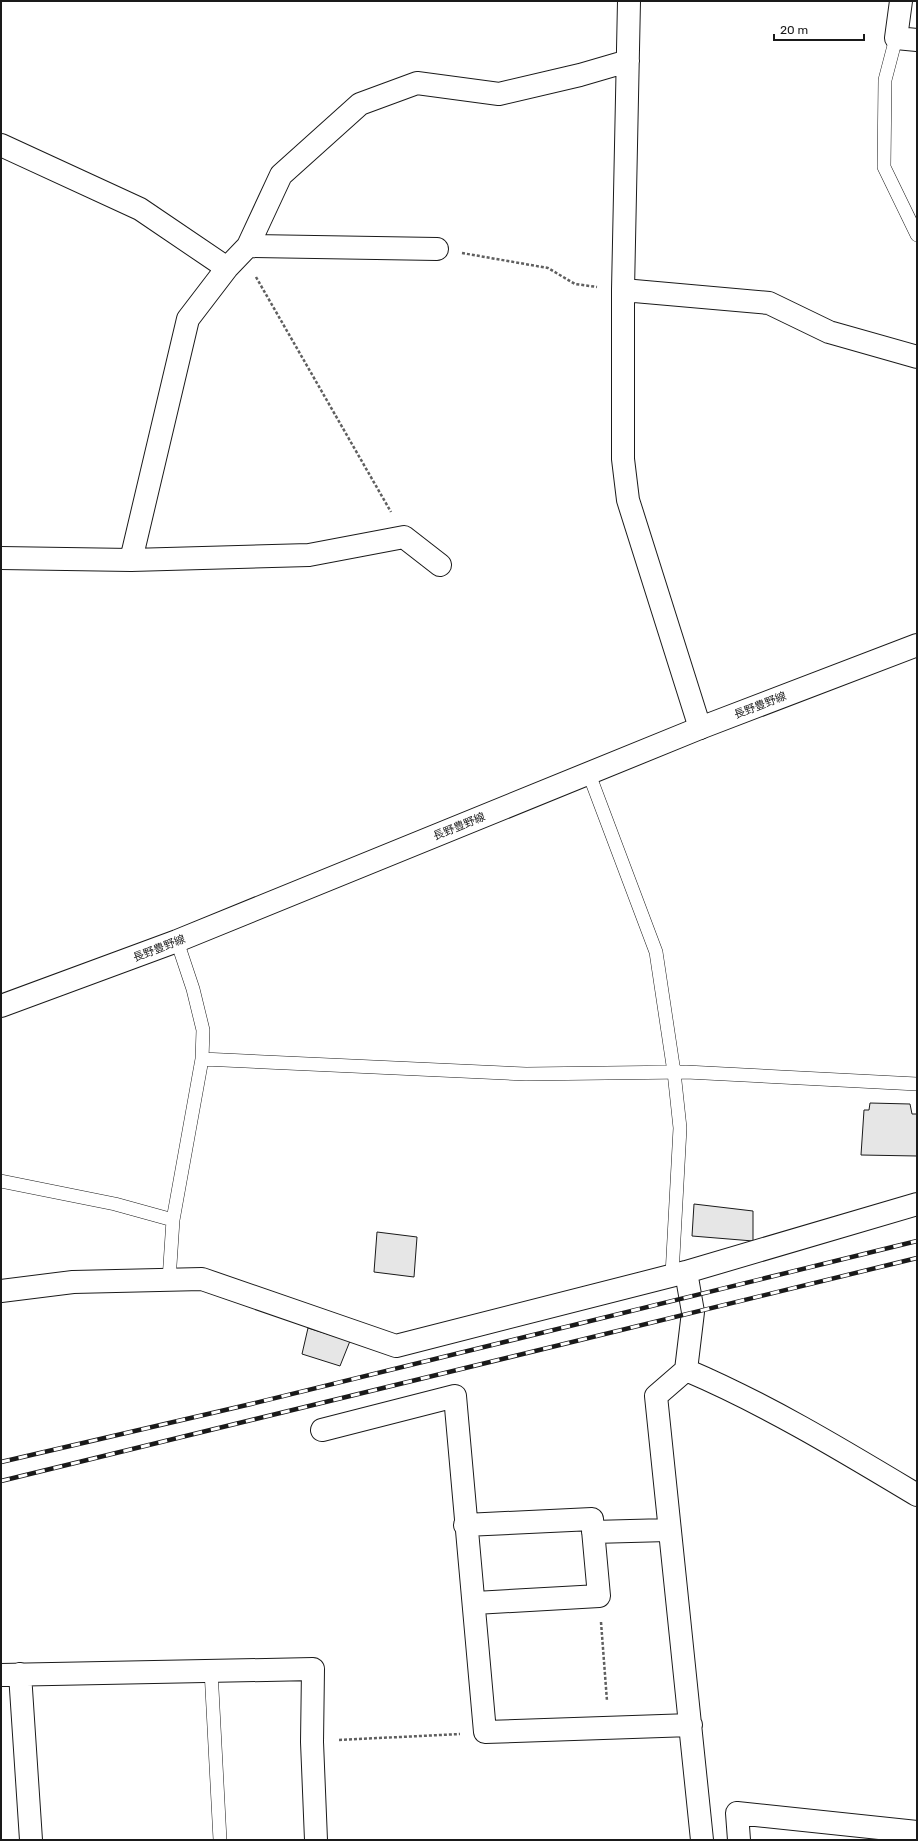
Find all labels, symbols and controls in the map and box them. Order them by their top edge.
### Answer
scale bar [774,16,864,42]
text: 20 m [780,23,808,37]
street label: 長野豊野線 [732,690,788,721]
street label: 長野豊野線 [431,810,487,843]
street label: 長野豊野線 [131,933,187,964]

